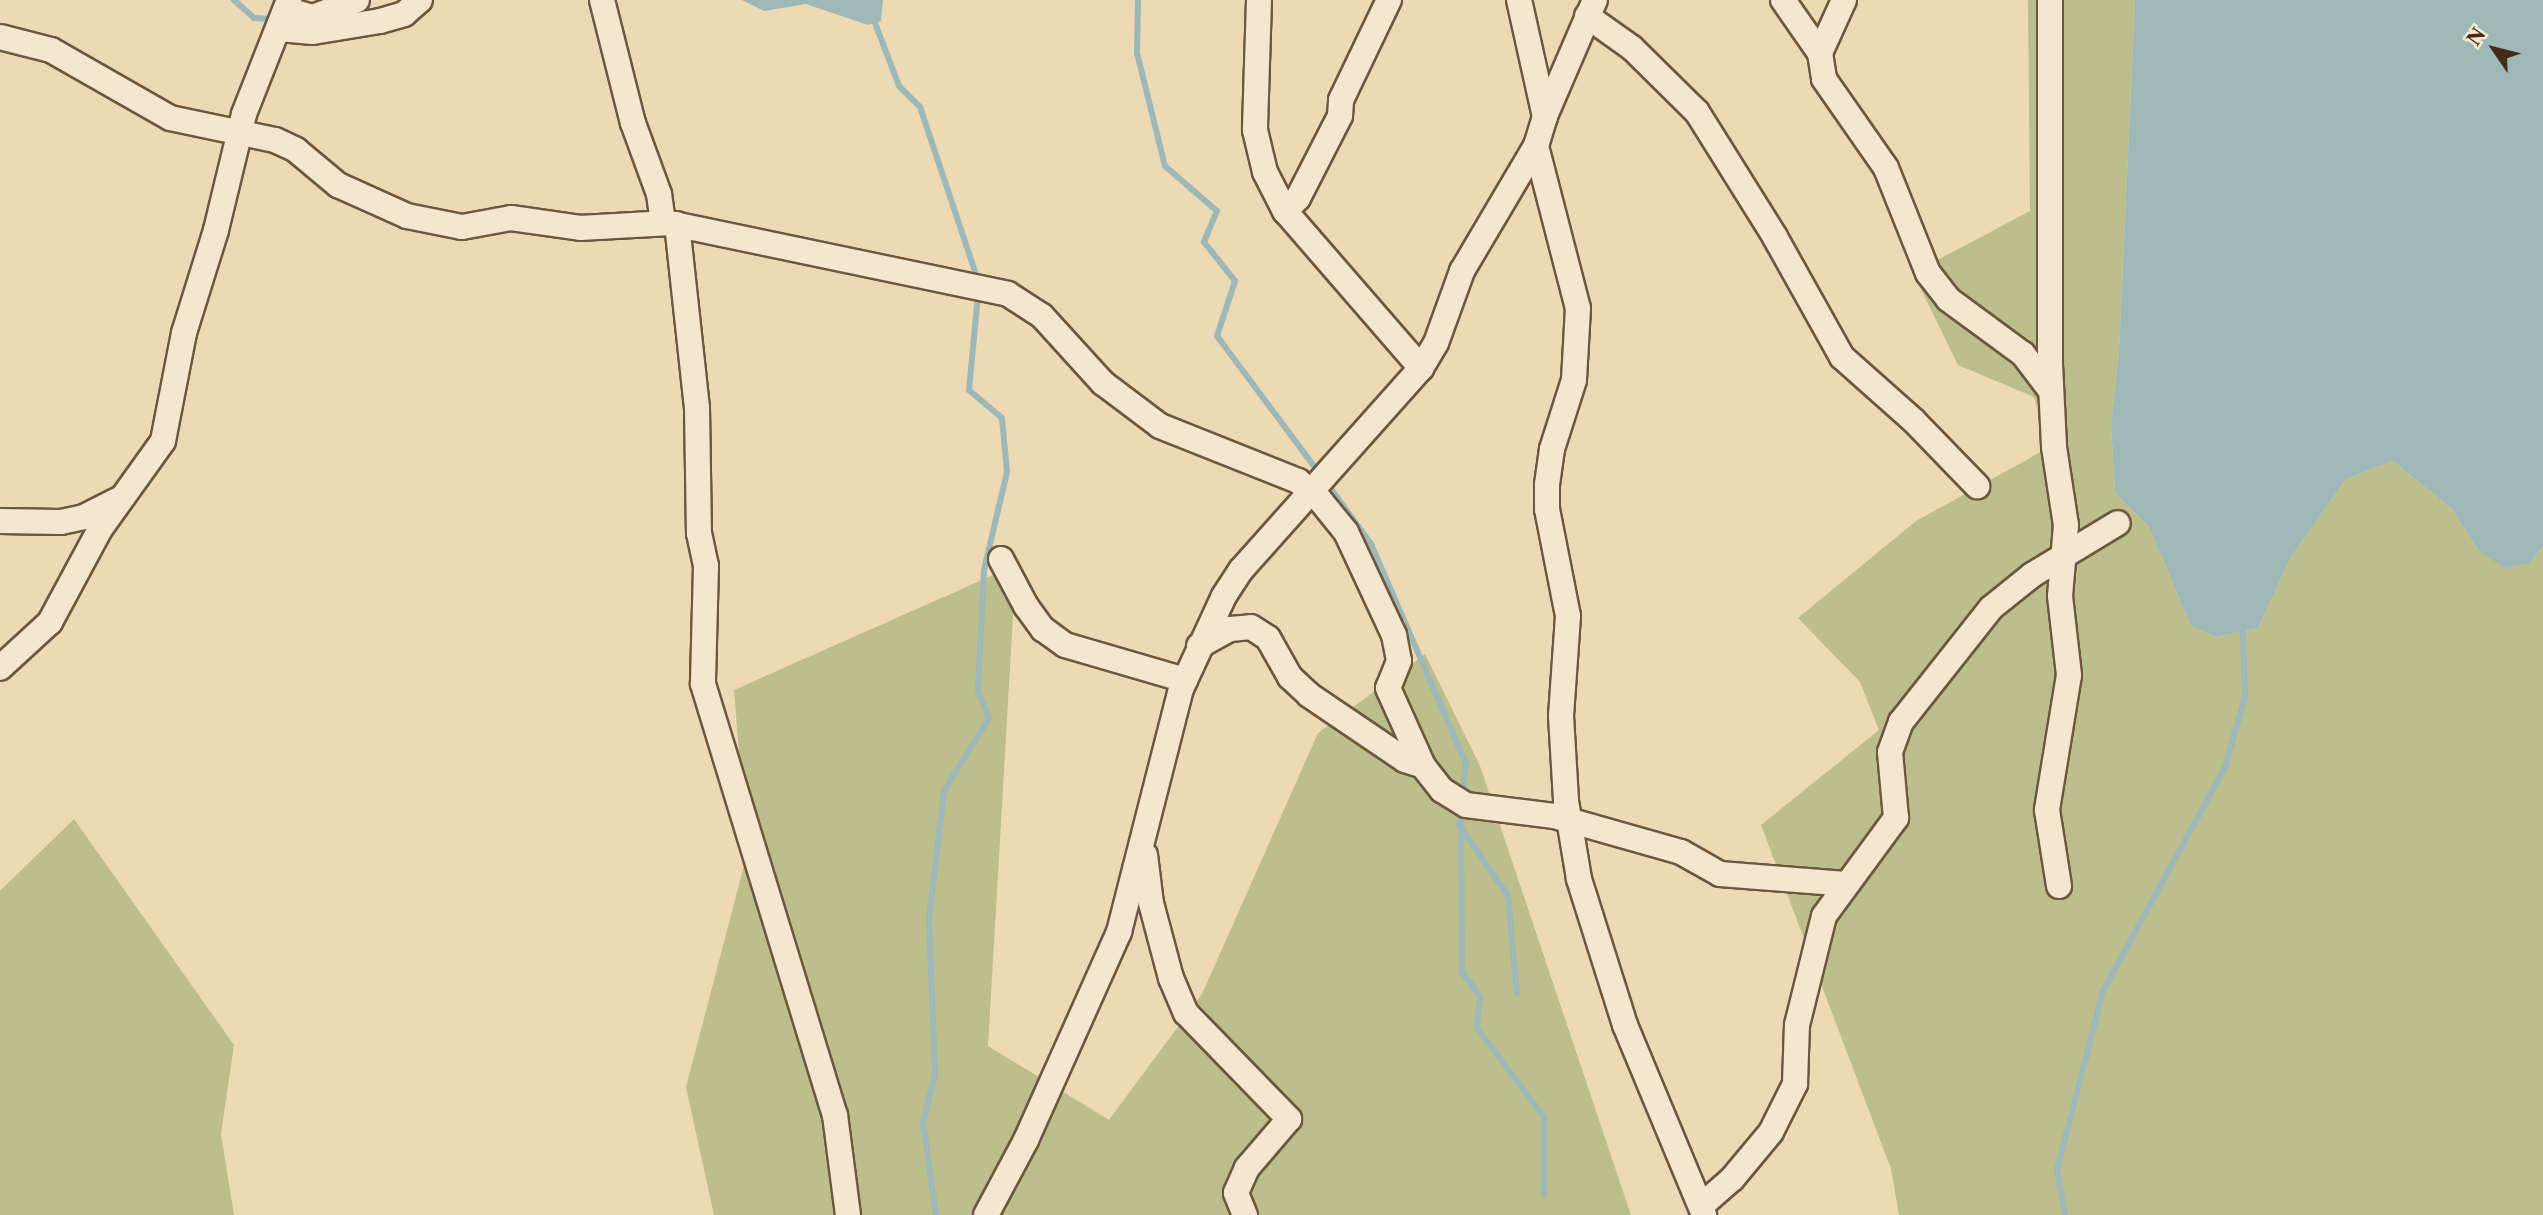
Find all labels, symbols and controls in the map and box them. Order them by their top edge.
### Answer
north arrow [2459,14,2529,84]
text: N [2462,23,2491,50]

